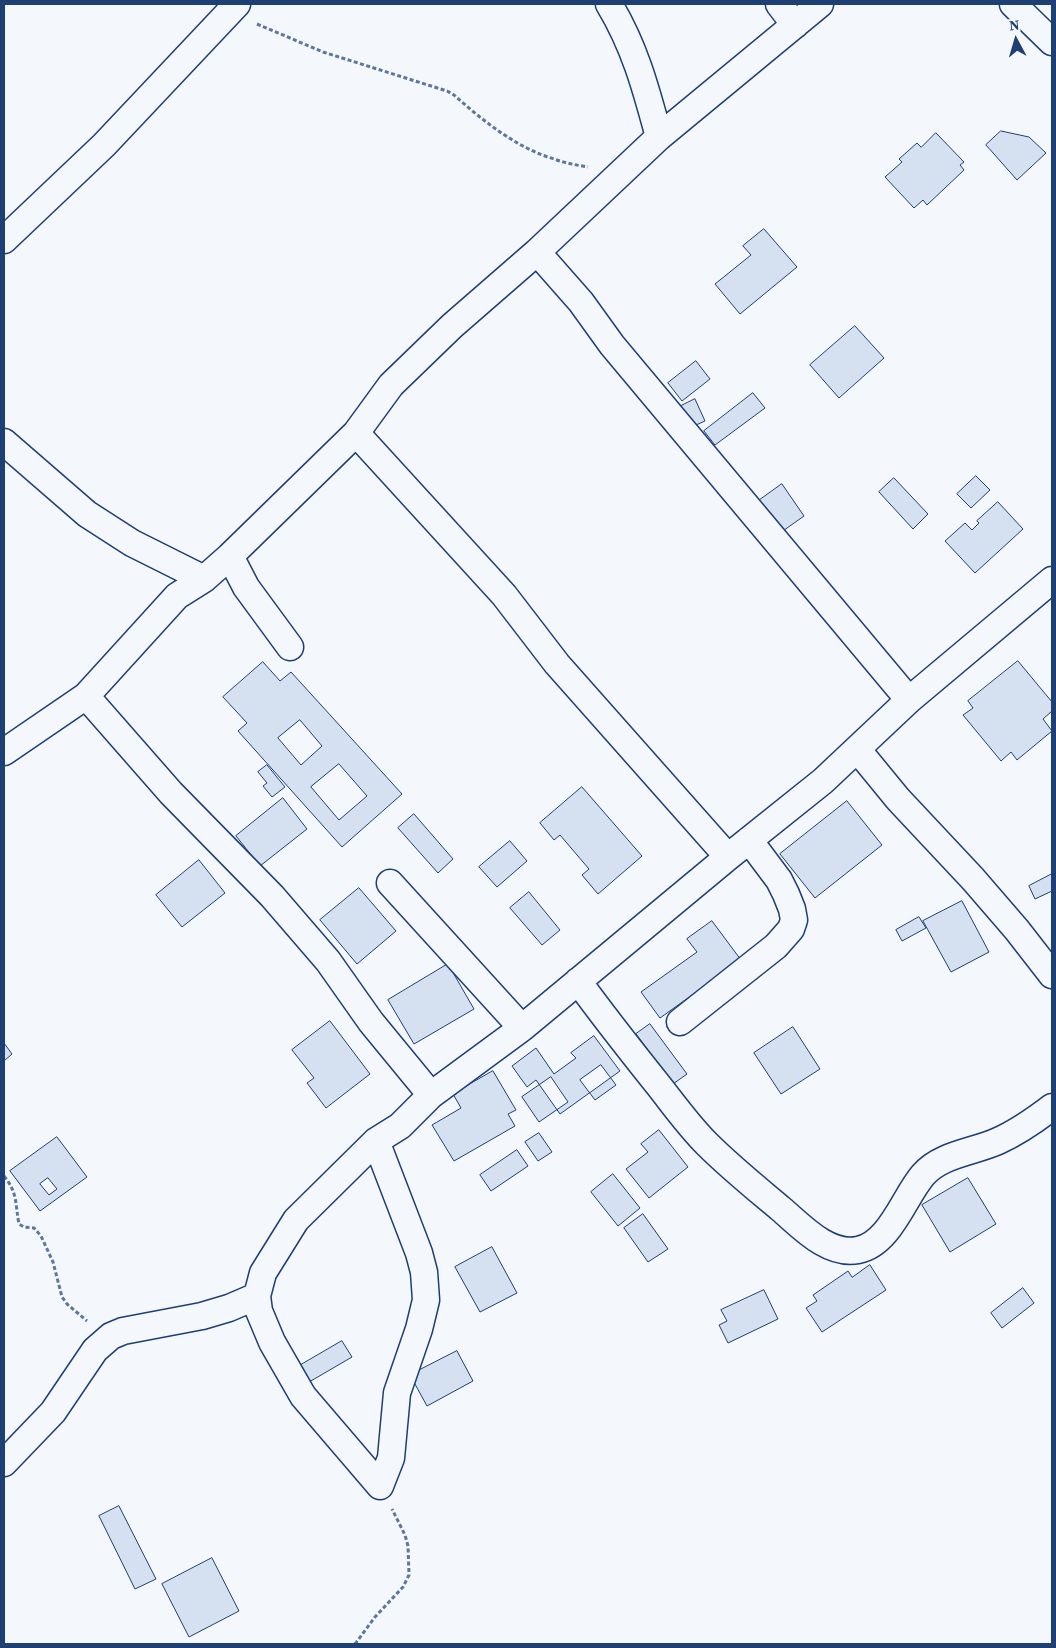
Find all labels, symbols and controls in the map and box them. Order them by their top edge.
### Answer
north arrow [991,15,1041,65]
text: N [1008,15,1021,36]

